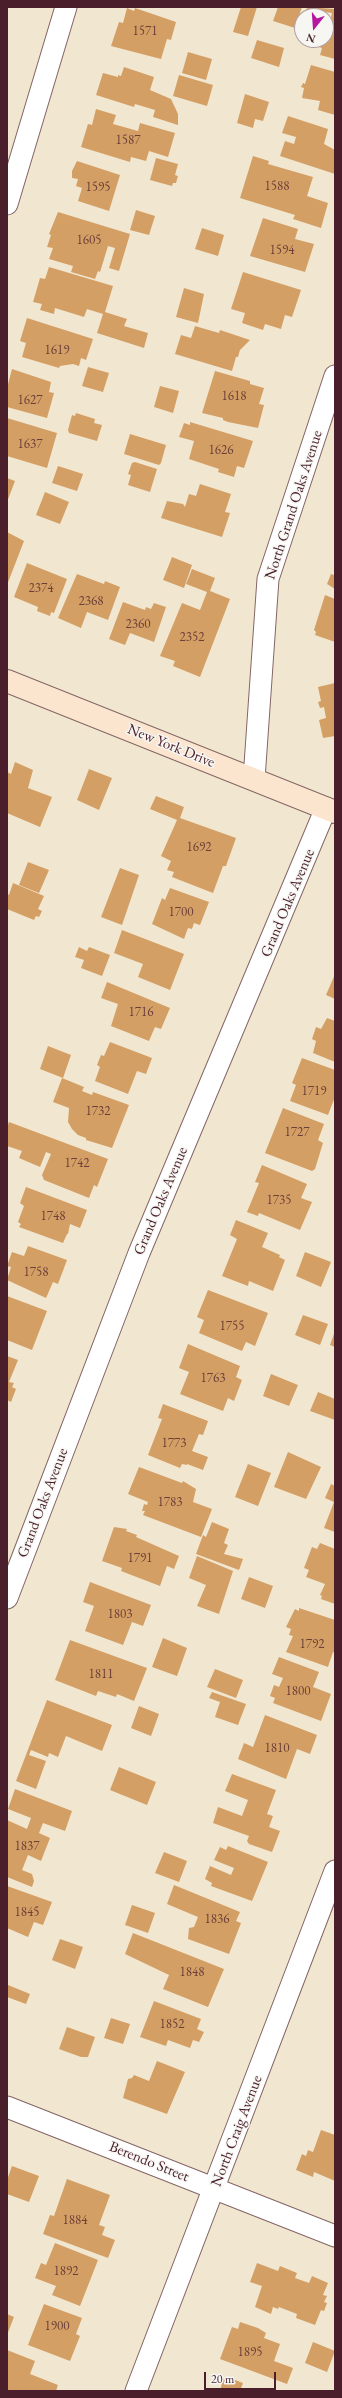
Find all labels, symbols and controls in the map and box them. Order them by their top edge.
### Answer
north arrow [294,8,334,48]
house number: 1571 [133,23,157,39]
text: N [304,31,317,47]
house number: 1587 [116,132,140,148]
house number: 1588 [265,178,289,194]
house number: 1595 [86,179,110,195]
house number: 1605 [77,232,101,248]
house number: 1594 [270,242,294,258]
house number: 1619 [45,342,69,358]
house number: 1618 [222,388,246,404]
house number: 1627 [18,392,42,408]
street label: North Grand Oaks Avenue [261,428,327,582]
house number: 1637 [18,436,42,452]
house number: 1626 [209,442,233,458]
house number: 2374 [29,580,53,596]
house number: 2368 [79,593,103,609]
house number: 2360 [126,616,150,632]
house number: 2352 [180,629,204,645]
street label: New York Drive [125,720,217,772]
house number: 1692 [187,839,211,855]
street label: Grand Oaks Avenue [257,846,319,960]
house number: 1700 [169,904,193,920]
house number: 1716 [129,1004,153,1020]
house number: 1719 [302,1083,326,1099]
house number: 1732 [86,1103,110,1119]
house number: 1727 [285,1124,309,1140]
street label: Grand Oaks Avenue [130,1144,192,1258]
house number: 1742 [65,1155,89,1171]
house number: 1735 [267,1192,291,1208]
house number: 1748 [41,1208,65,1224]
house number: 1758 [24,1264,48,1280]
house number: 1755 [220,1318,244,1334]
house number: 1763 [201,1370,225,1386]
house number: 1773 [162,1435,186,1451]
street label: Grand Oaks Avenue [14,1446,72,1560]
house number: 1783 [158,1494,182,1510]
house number: 1791 [128,1550,152,1566]
house number: 1803 [108,1606,132,1622]
house number: 1792 [300,1636,324,1652]
house number: 1811 [89,1666,113,1682]
house number: 1800 [286,1683,310,1699]
house number: 1810 [265,1740,289,1756]
house number: 1837 [15,1838,39,1854]
house number: 1845 [15,1904,39,1920]
house number: 1836 [205,1911,229,1927]
house number: 1848 [180,1964,204,1980]
house number: 1852 [160,2016,184,2032]
street label: North Craig Avenue [208,2073,266,2189]
street label: Berendo Street [106,2138,192,2186]
house number: 1884 [63,2212,87,2228]
house number: 1892 [54,2263,78,2279]
house number: 1900 [45,2318,69,2334]
house number: 1895 [238,2344,262,2360]
scale bar [206,2364,278,2390]
text: 20 m [211,2371,234,2387]

